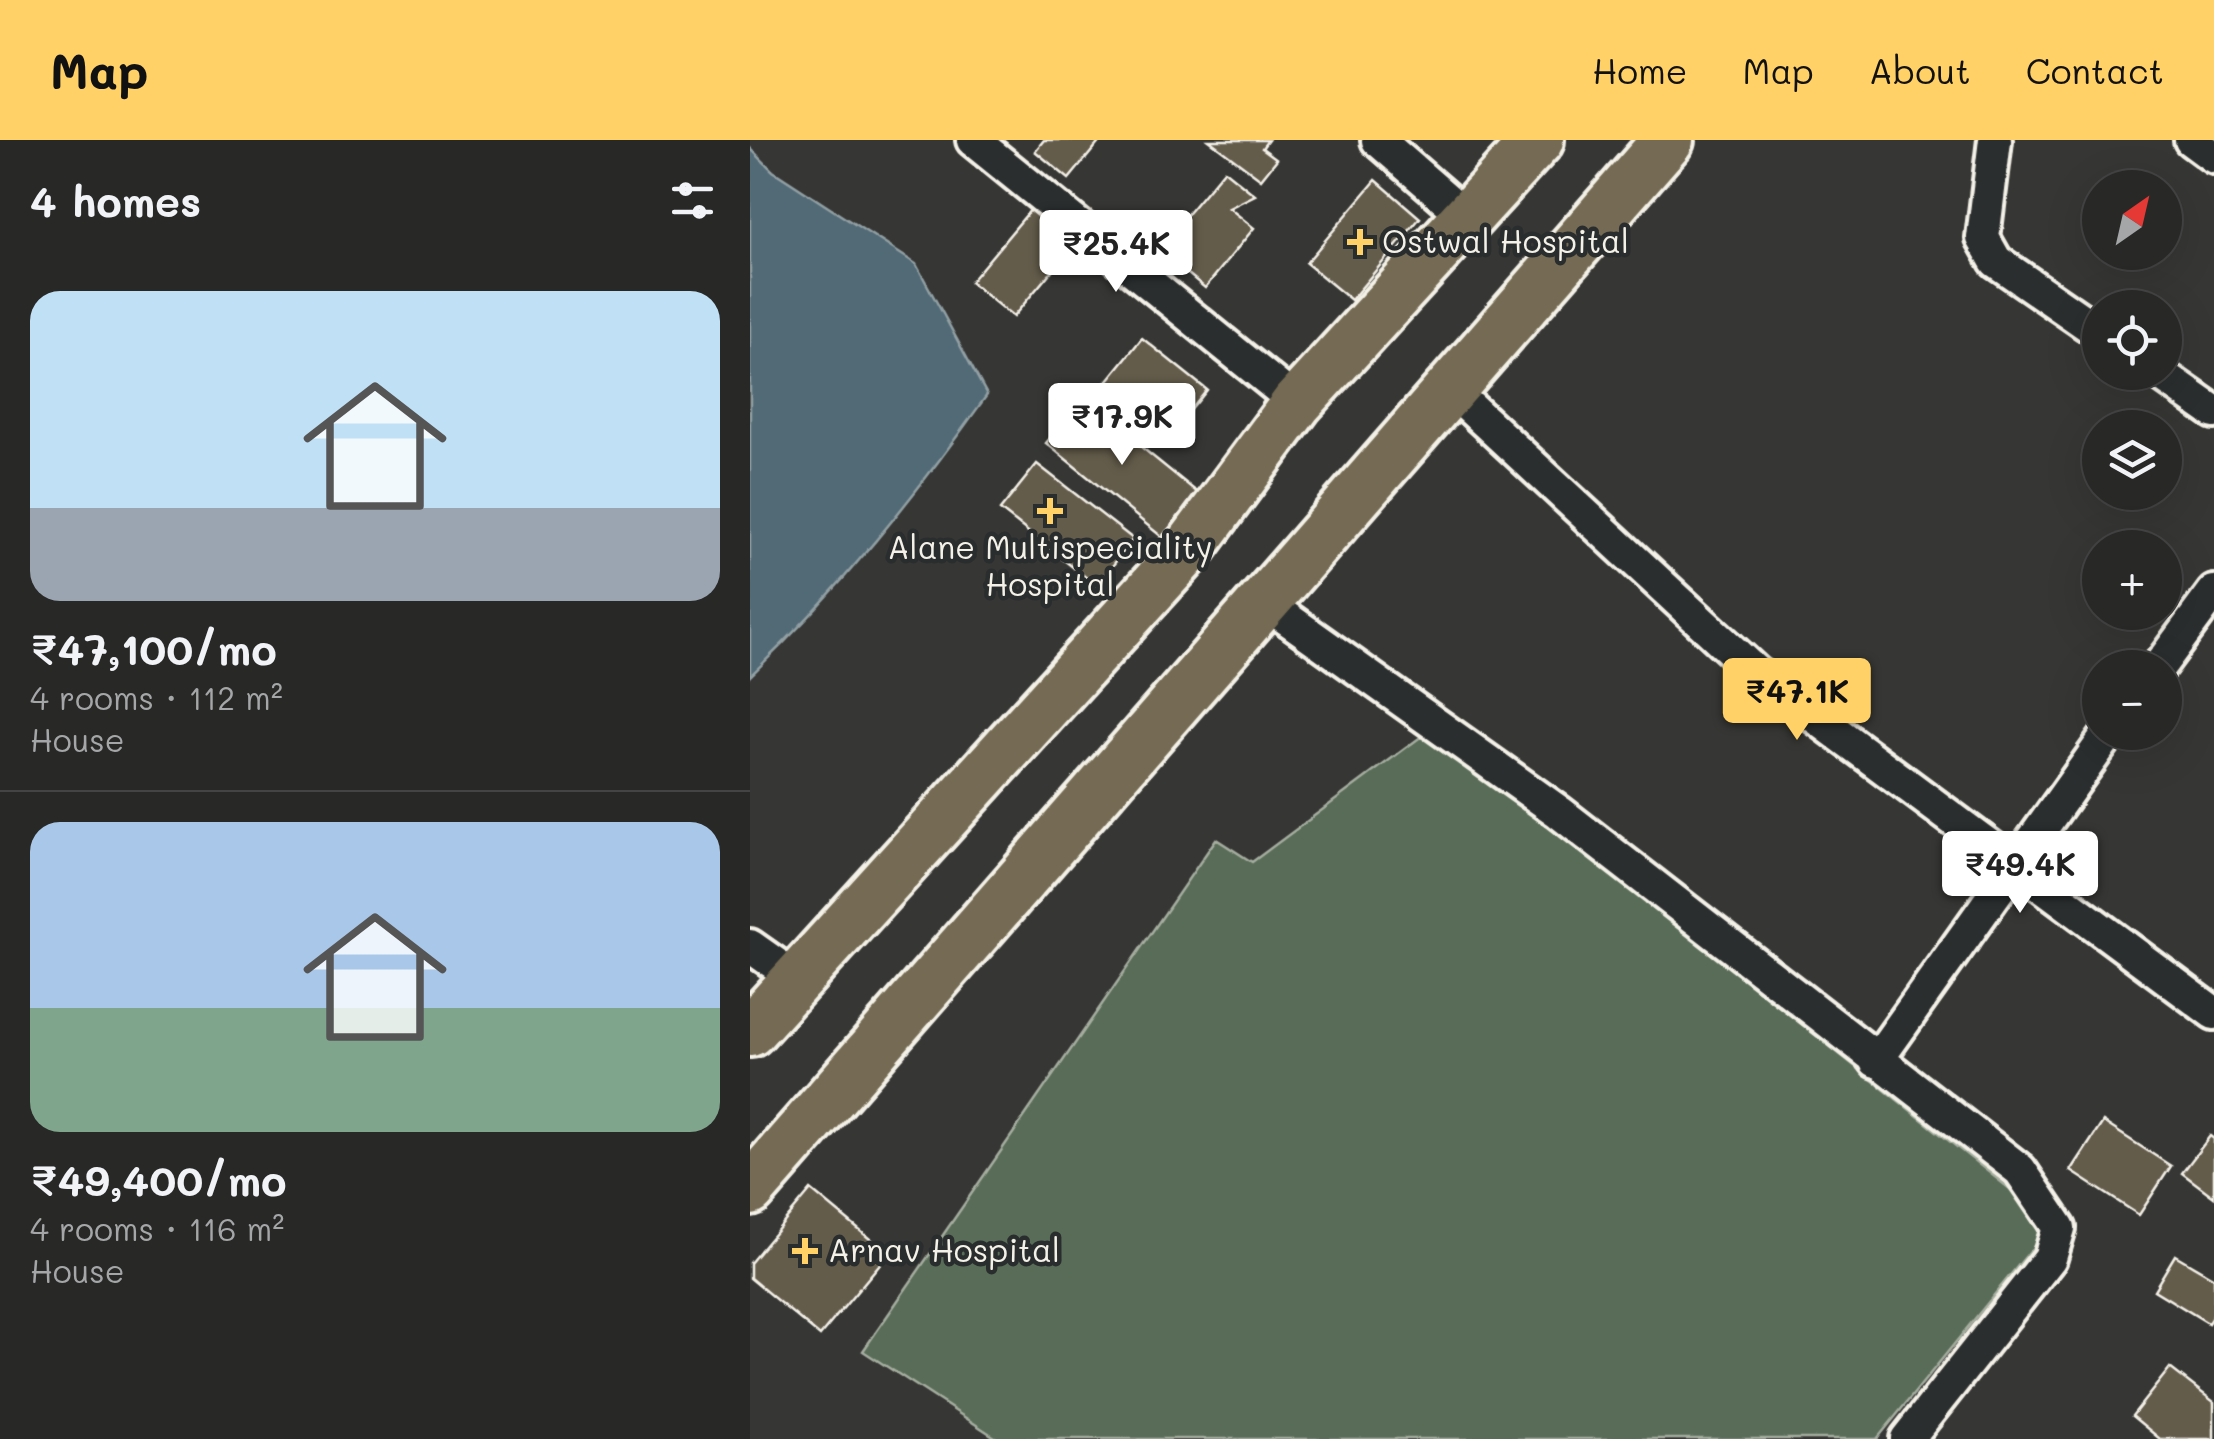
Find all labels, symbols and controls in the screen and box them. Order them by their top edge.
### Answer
text: Map [50,39,149,101]
text: Home [1592,47,1688,93]
text: Map [1743,47,1814,93]
text: About [1869,47,1971,93]
text: Contact [2026,47,2164,93]
north arrow [2082,170,2182,270]
map controls [2082,170,2182,750]
text: 4 homes [30,173,201,228]
icon: filters [665,173,720,228]
pin: ₹25.4K [1035,210,1197,295]
place label: Ostwal Hospital [1382,219,1629,261]
text: ₹25.4K [1062,221,1170,263]
marker: Ostwal Hospital [1347,229,1373,255]
button: locate [2082,290,2182,390]
icon: home [285,356,465,536]
pin: ₹17.9K [1041,383,1203,468]
text: ₹17.9K [1070,394,1174,436]
button: layers [2082,410,2182,510]
marker: Alane Multispeciality Hospital [1037,498,1063,524]
place label: Alane Multispeciality Hospital [887,525,1213,604]
button: + [2082,530,2182,630]
text: ₹47,100/mo [30,621,277,676]
button: − [2082,650,2182,750]
pin: ₹47.1K [1716,658,1878,743]
text: ₹47.1K [1745,669,1849,711]
text: 4 rooms · 112 m² [30,676,283,718]
text: House [30,718,125,760]
pin: ₹49.4K [1939,831,2101,916]
text: ₹49.4K [1964,842,2076,884]
icon: home [285,887,465,1067]
text: ₹49,400/mo [30,1152,287,1207]
text: 4 rooms · 116 m² [30,1207,284,1249]
place label: Arnav Hospital [828,1228,1060,1270]
marker: Arnav Hospital [792,1238,818,1264]
text: House [30,1249,125,1291]

